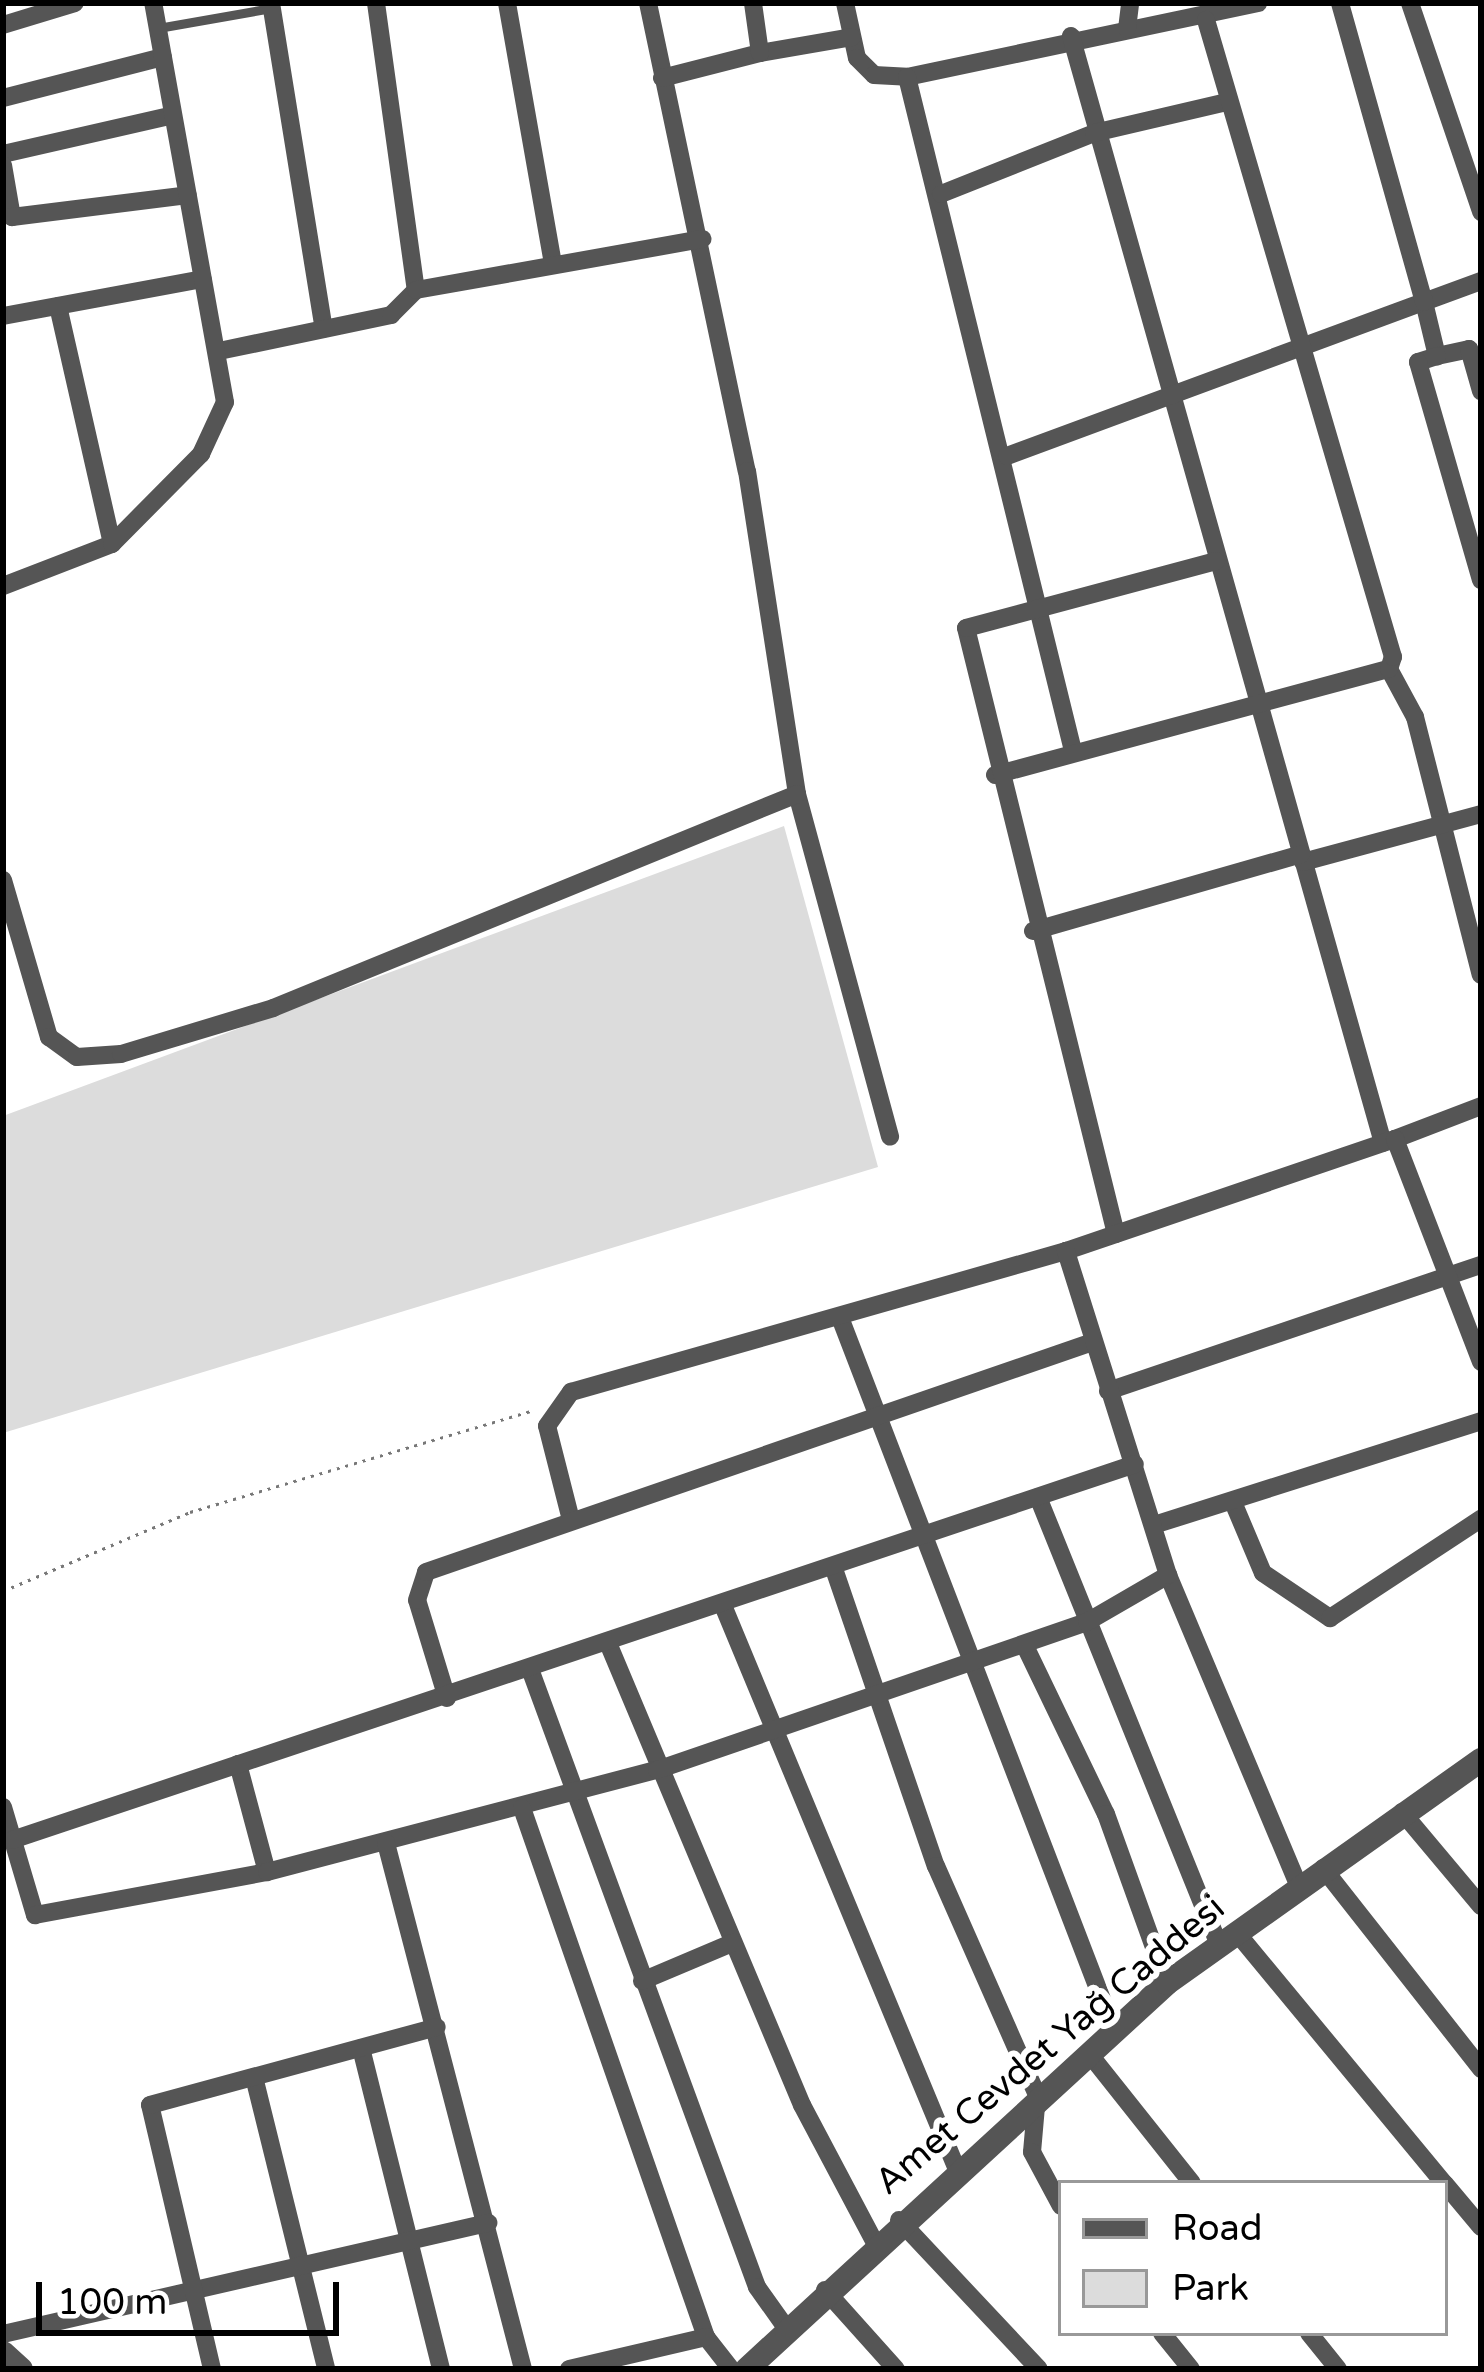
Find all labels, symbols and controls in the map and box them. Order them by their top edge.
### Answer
street label: Amet Cevdet Yağ Caddesi [867,1886,1233,2204]
legend [1058,2180,1448,2336]
text: Road [1172,2207,1262,2250]
scale bar [42,2258,345,2332]
text: Park [1172,2267,1249,2310]
text: 100 m [57,2281,167,2324]

